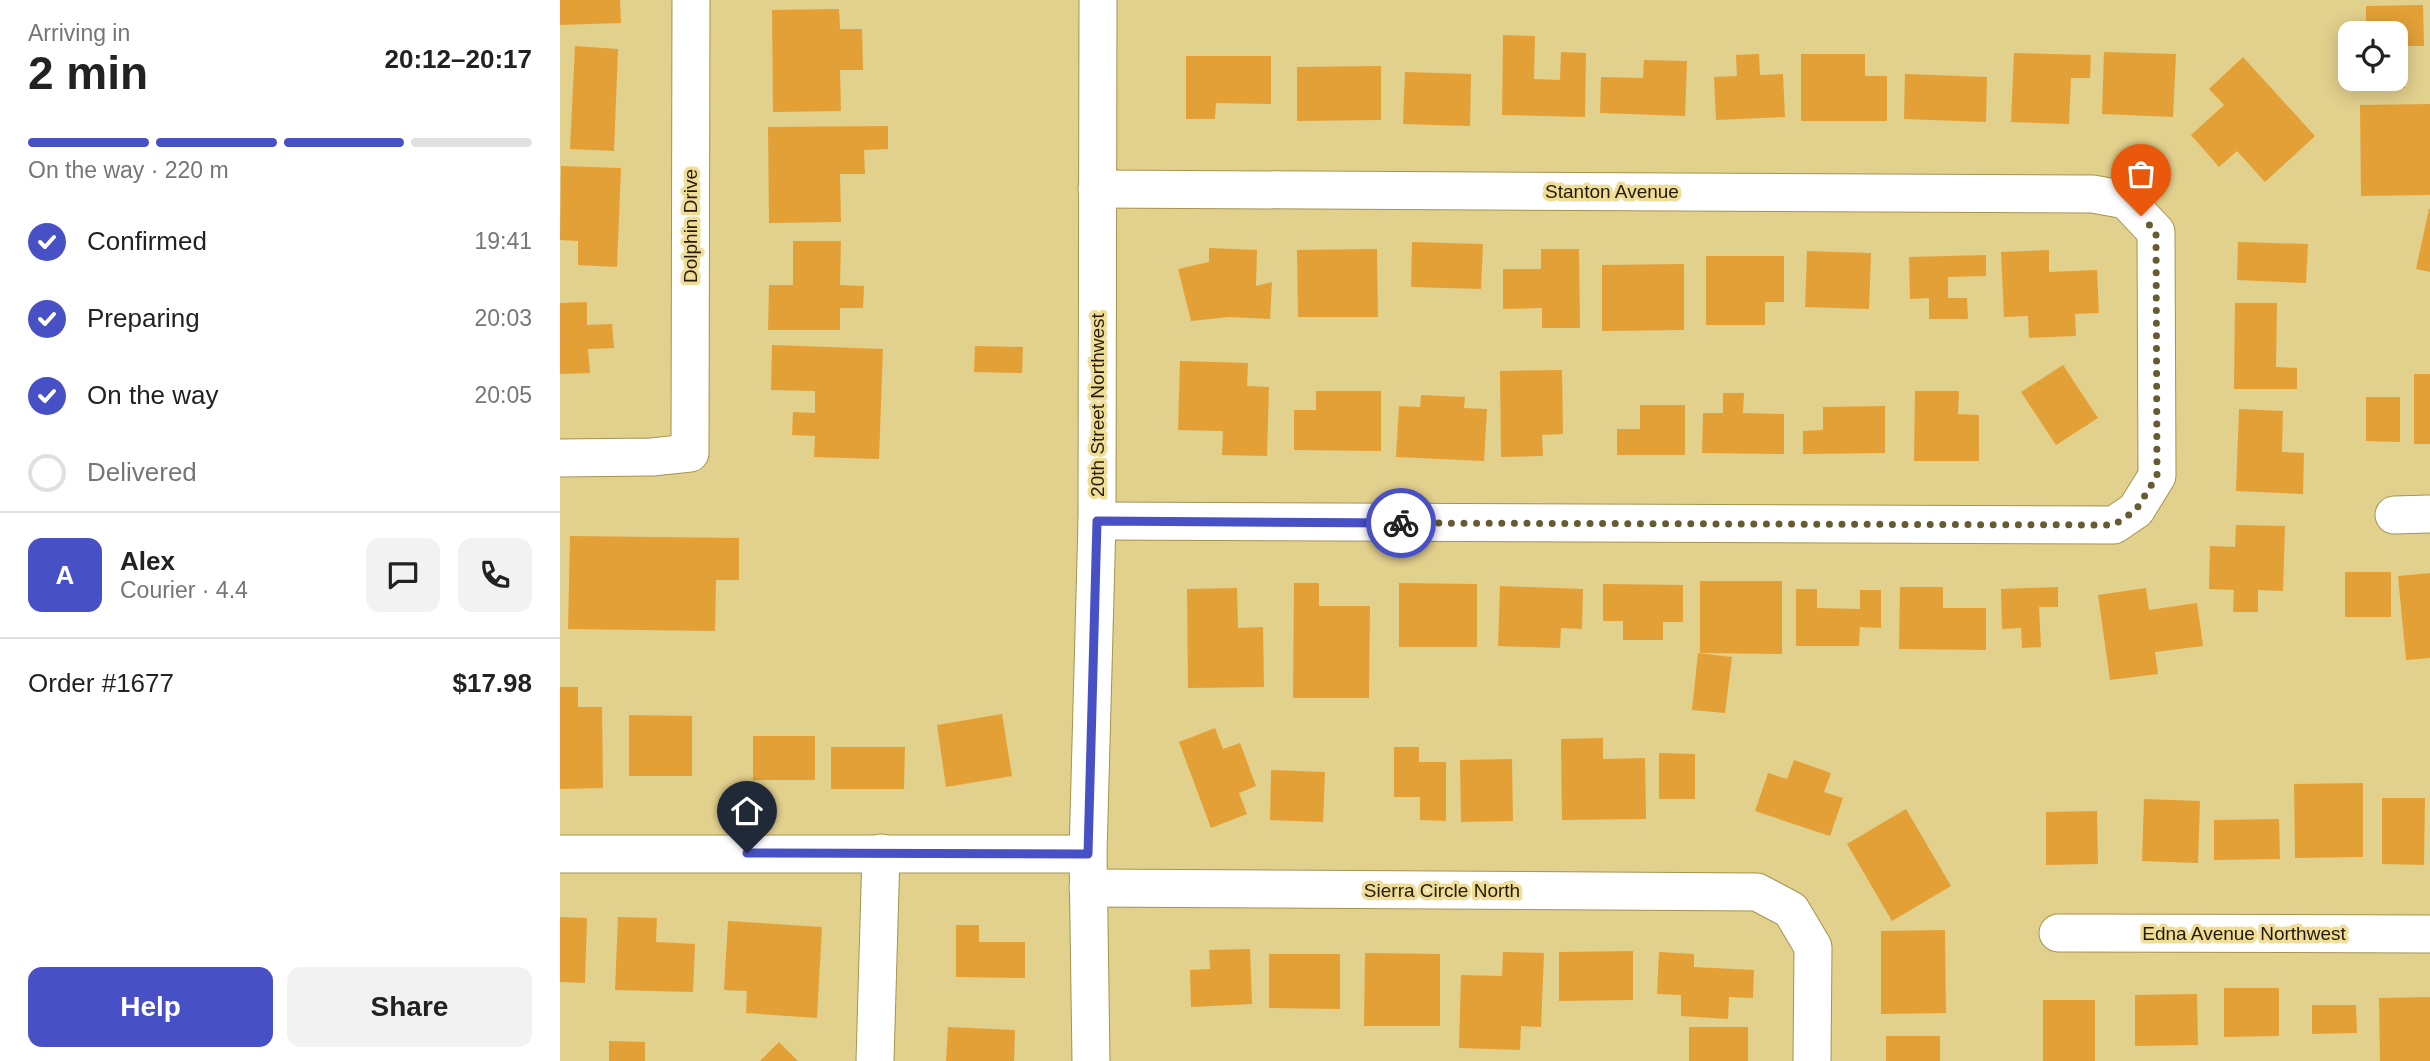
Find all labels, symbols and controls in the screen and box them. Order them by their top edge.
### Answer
text: Arriving in [28,20,130,46]
map controls [2338,21,2408,91]
button: locate [2338,21,2408,91]
text: 20:12–20:17 [385,44,532,74]
text: 2 min [28,47,148,99]
pin [2111,144,2171,216]
icon: bag [2122,155,2160,193]
text: On the way · 220 m [28,157,229,183]
street label: Dolphin Drive [680,169,701,283]
street label: Stanton Avenue [1545,181,1679,202]
icon: check [28,223,66,261]
text: Confirmed [87,226,207,256]
text: 19:41 [474,228,532,254]
icon: check [28,300,66,338]
text: Preparing [87,303,200,333]
text: 20:03 [474,305,532,331]
street label: 20th Street Northwest [1087,312,1108,497]
icon: check [28,377,66,415]
text: On the way [87,380,219,410]
text: 20:05 [474,382,532,408]
text: Delivered [87,457,197,487]
courier [1366,488,1436,558]
icon: bike [1382,504,1420,542]
button: chat [366,538,440,612]
button: phone [458,538,532,612]
text: Alex [120,546,175,576]
text: A [56,560,74,590]
text: Courier · 4.4 [120,577,248,603]
text: Order #1677 [28,668,174,698]
text: $17.98 [452,668,532,698]
pin [717,781,777,853]
icon: home [728,792,766,830]
street label: Sierra Circle North [1364,880,1520,901]
street label: Edna Avenue Northwest [2142,923,2346,944]
button: Help [28,967,273,1047]
button: Share [287,967,532,1047]

